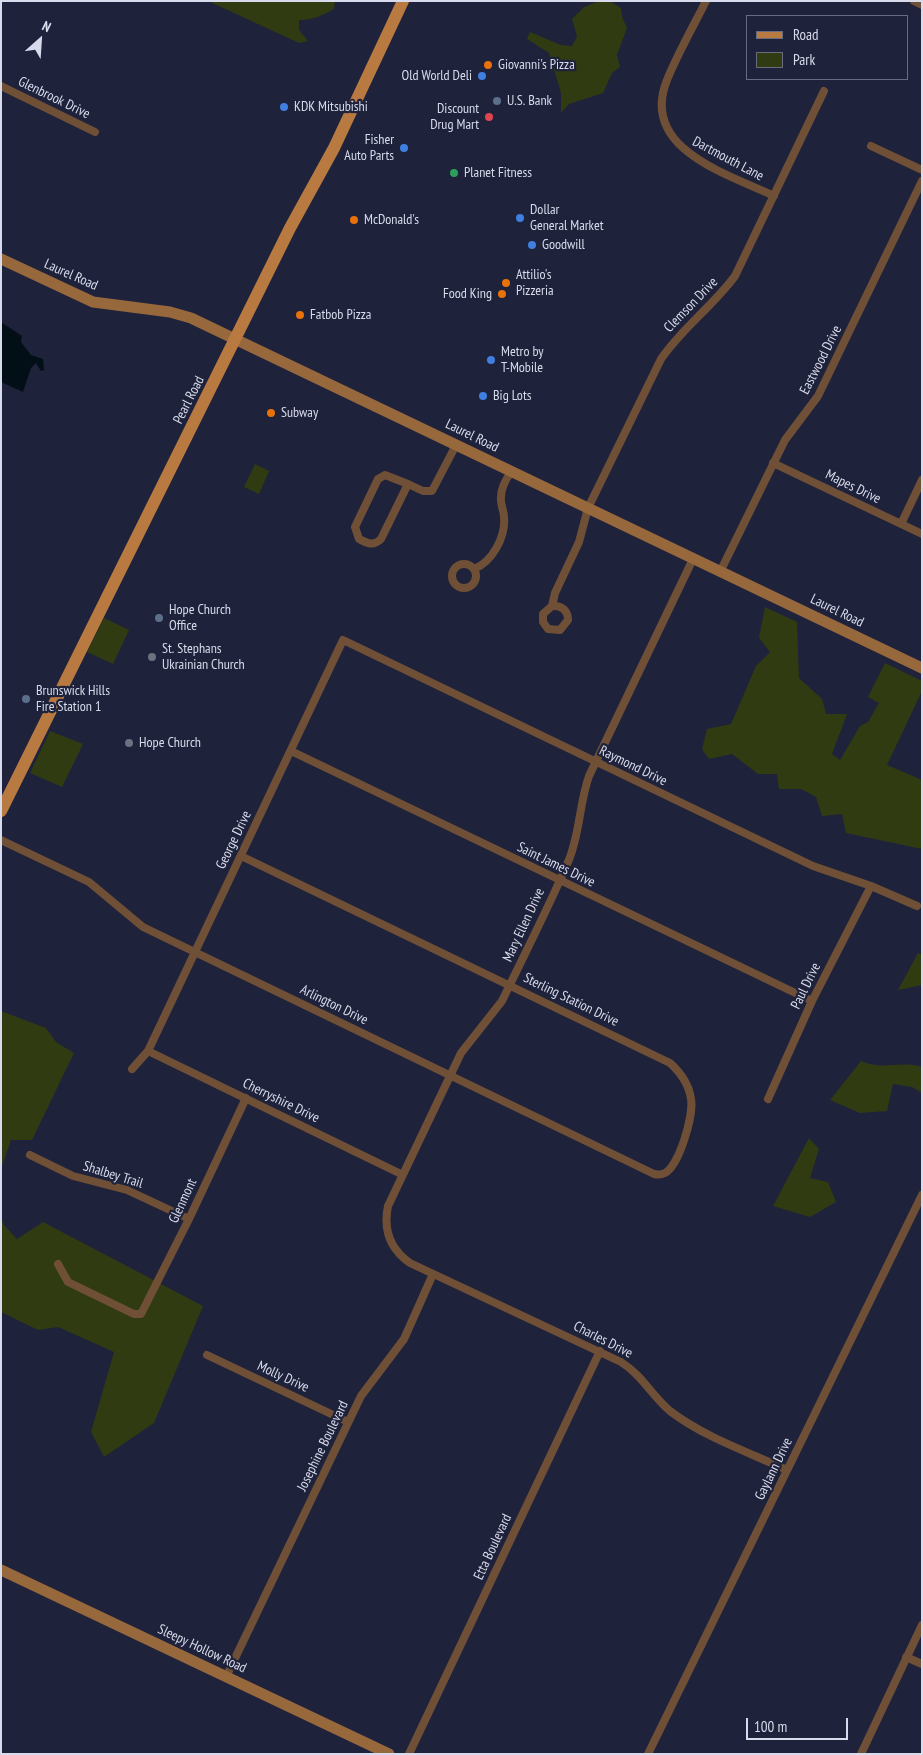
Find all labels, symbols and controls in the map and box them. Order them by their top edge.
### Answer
north arrow [15,15,65,65]
legend [746,15,908,80]
text: N [39,17,54,36]
text: Road [793,25,819,44]
text: Park [793,50,815,69]
place label: Giovanni's Pizza [498,57,575,73]
marker: Giovanni's Pizza [482,59,494,71]
place label: Old World Deli [402,68,472,84]
marker: Old World Deli [476,70,488,82]
street label: Glenbrook Drive [15,73,93,123]
place label: U.S. Bank [507,93,552,109]
marker: U.S. Bank [491,95,503,107]
place label: KDK Mitsubishi [294,99,368,115]
marker: KDK Mitsubishi [278,101,290,113]
place label: Discount Drug Mart [430,101,479,134]
marker: Discount Drug Mart [483,111,495,123]
place label: Fisher Auto Parts [344,132,394,164]
street label: Dartmouth Lane [689,133,767,185]
marker: Fisher Auto Parts [398,142,410,154]
place label: Planet Fitness [464,165,532,181]
marker: Planet Fitness [448,167,460,179]
place label: Dollar General Market [530,202,604,234]
place label: McDonald's [364,212,419,228]
marker: Dollar General Market [514,212,526,224]
marker: McDonald's [348,214,360,226]
place label: Goodwill [542,237,585,253]
marker: Goodwill [526,239,538,251]
street label: Laurel Road [42,256,100,294]
place label: Attilio's Pizzeria [516,267,554,300]
street label: Clemson Drive [661,274,721,336]
marker: Attilio's Pizzeria [500,277,512,289]
place label: Food King [443,286,492,302]
marker: Food King [496,288,508,300]
place label: Fatbob Pizza [310,307,371,323]
marker: Fatbob Pizza [294,309,306,321]
street label: Eastwood Drive [797,323,845,397]
place label: Metro by T-Mobile [501,344,544,377]
marker: Metro by T-Mobile [485,354,497,366]
street label: Pearl Road [170,373,208,427]
place label: Big Lots [493,388,531,404]
marker: Big Lots [477,390,489,402]
place label: Subway [281,405,318,421]
marker: Subway [265,407,277,419]
street label: Laurel Road [443,416,501,456]
street label: Mapes Drive [823,466,883,508]
street label: Laurel Road [808,591,866,631]
place label: Hope Church Office [169,602,231,634]
marker: Hope Church Office [153,612,165,624]
place label: St. Stephans Ukrainian Church [162,641,245,674]
marker: St. Stephans Ukrainian Church [146,651,158,663]
place label: Brunswick Hills Fire Station 1 [36,683,110,716]
marker: Brunswick Hills Fire Station 1 [20,693,32,705]
place label: Hope Church [139,735,201,751]
marker: Hope Church [123,737,135,749]
street label: Raymond Drive [596,742,670,790]
street label: George Drive [213,808,255,872]
street label: Saint James Drive [514,839,598,891]
street label: Mary Ellen Drive [500,885,548,965]
street label: Paul Drive [788,960,824,1012]
street label: Sterling Station Drive [521,970,621,1030]
street label: Arlington Drive [297,981,371,1029]
street label: Cherryshire Drive [240,1075,322,1127]
street label: Shalbey Trail [81,1158,145,1192]
street label: Glenmont [165,1176,201,1226]
street label: Charles Drive [571,1318,635,1362]
street label: Molly Drive [254,1358,312,1396]
street label: Josephine Boulevard [294,1398,352,1494]
street label: Gaylann Drive [752,1435,796,1503]
street label: Etta Boulevard [470,1511,516,1583]
street label: Sleepy Hollow Road [155,1621,249,1677]
scale bar [748,1708,850,1740]
text: 100 m [754,1717,787,1736]

